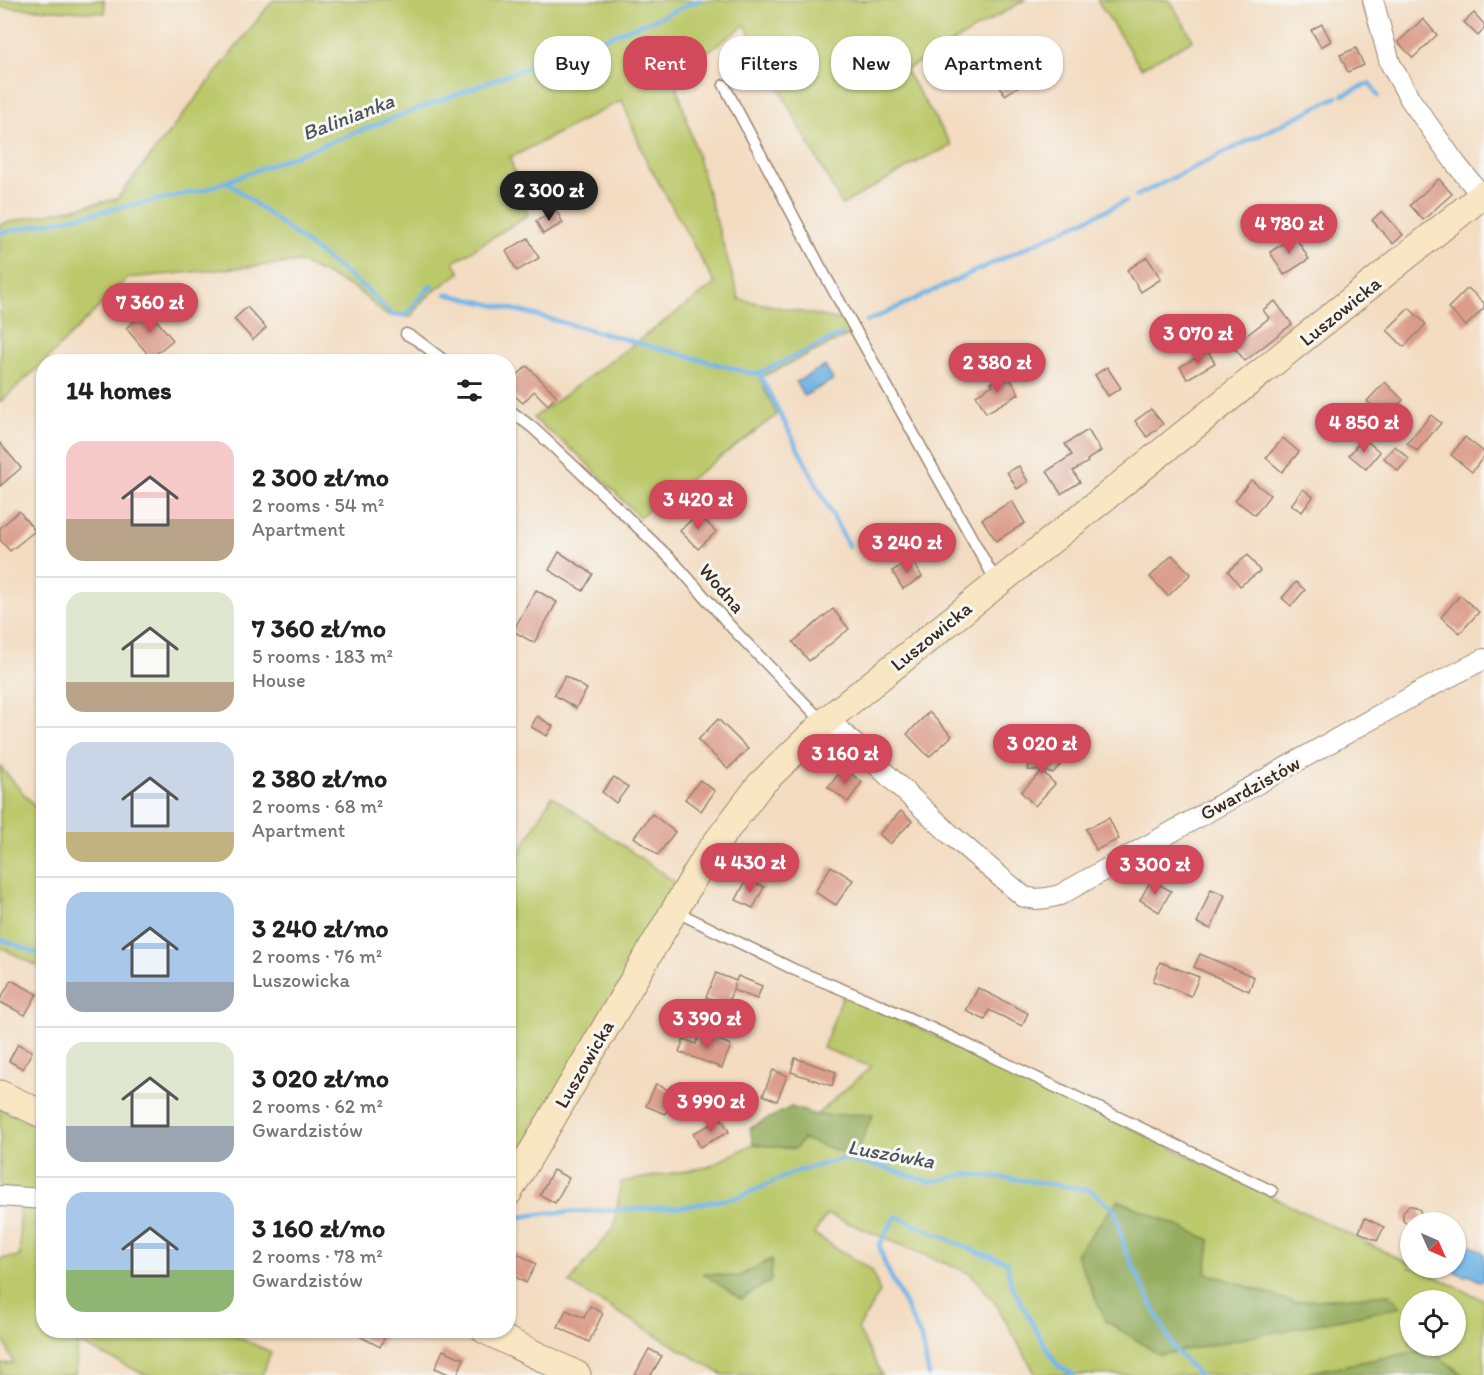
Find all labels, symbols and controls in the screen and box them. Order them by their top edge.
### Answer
chip: Buy [534,36,611,90]
chip: Rent [623,36,707,90]
chip: Filters [719,36,819,90]
chip: New [831,36,911,90]
chip: Apartment [923,36,1063,90]
water label: Balinianka [298,87,398,145]
pin: 2 300 zł [487,171,611,222]
text: 2 300 zł [514,178,584,202]
pin: 4 780 zł [1227,204,1351,255]
text: 4 780 zł [1254,211,1324,235]
street label: Luszowicka [1294,271,1386,351]
pin: 7 360 zł [88,283,212,334]
text: 7 360 zł [116,290,184,314]
pin: 3 070 zł [1136,314,1260,365]
text: 3 070 zł [1163,321,1233,345]
pin: 2 380 zł [935,343,1059,394]
text: 2 380 zł [963,350,1031,374]
text: 14 homes [66,374,172,406]
icon: filters [453,374,486,407]
pin: 4 850 zł [1302,403,1426,454]
text: 4 850 zł [1329,410,1399,434]
text: 2 300 zł/mo [252,461,389,493]
icon: home [114,465,186,537]
pin: 3 420 zł [636,480,760,531]
text: 3 420 zł [663,487,733,511]
text: 2 rooms · 54 m² [252,493,384,517]
text: Apartment [252,517,345,541]
pin: 3 240 zł [845,523,969,574]
text: 3 240 zł [872,530,942,554]
street label: Wodna [694,558,750,618]
street label: Luszowicka [885,596,977,676]
text: 7 360 zł/mo [252,612,386,644]
icon: home [114,616,186,688]
text: 5 rooms · 183 m² [252,644,393,668]
text: House [252,668,306,692]
pin: 3 020 zł [980,724,1104,775]
text: 3 020 zł [1007,731,1077,755]
pin: 3 160 zł [783,734,907,785]
text: 3 160 zł [811,741,879,765]
street label: Gwardzistów [1196,751,1304,825]
text: 2 380 zł/mo [252,762,387,794]
icon: home [114,766,186,838]
text: 2 rooms · 68 m² [252,794,383,818]
text: Apartment [252,818,345,842]
pin: 4 430 zł [688,843,812,894]
pin: 3 300 zł [1093,845,1217,896]
text: 4 430 zł [714,850,786,874]
text: 3 300 zł [1120,852,1190,876]
text: 3 240 zł/mo [252,912,389,944]
icon: home [114,916,186,988]
text: 2 rooms · 76 m² [252,944,382,968]
text: Luszowicka [252,968,350,992]
pin: 3 390 zł [645,999,769,1050]
text: 3 390 zł [673,1006,741,1030]
street label: Luszowicka [549,1015,619,1112]
text: 3 020 zł/mo [252,1062,389,1094]
icon: home [114,1066,186,1138]
pin: 3 990 zł [649,1082,773,1133]
text: 3 990 zł [677,1089,745,1113]
text: 2 rooms · 62 m² [252,1094,383,1118]
text: Gwardzistów [252,1118,363,1142]
water label: Luszówka [846,1134,937,1174]
text: 3 160 zł/mo [252,1212,385,1244]
north arrow [1400,1212,1466,1278]
map controls [1400,1212,1466,1356]
icon: home [114,1216,186,1288]
text: 2 rooms · 78 m² [252,1244,383,1268]
text: Gwardzistów [252,1268,363,1292]
button: locate [1400,1290,1466,1356]

